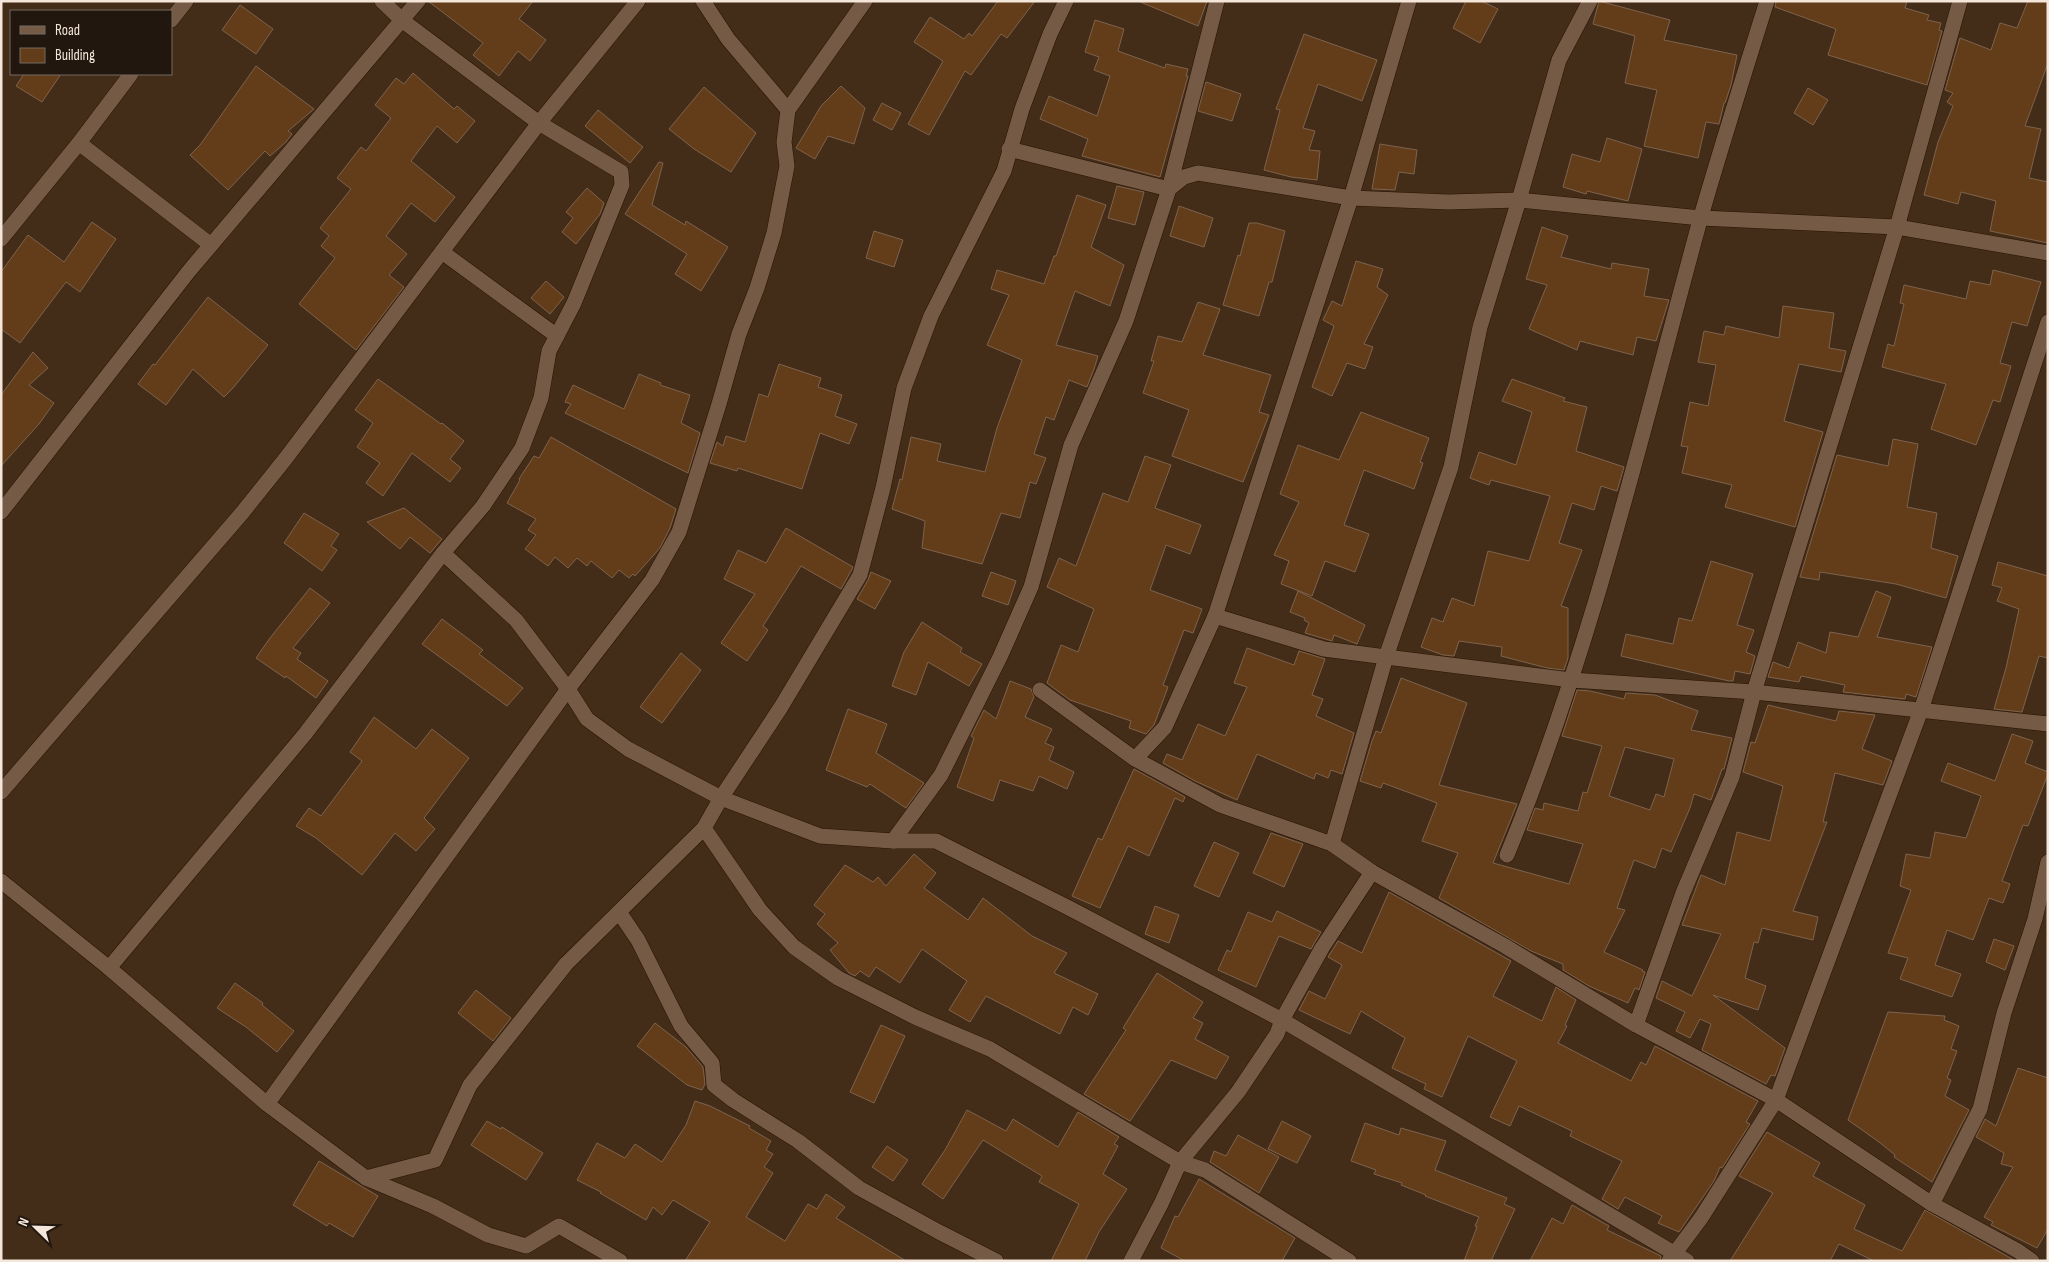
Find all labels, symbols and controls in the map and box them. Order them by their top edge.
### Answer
legend [10,10,172,75]
text: Road [55,21,80,40]
text: Building [55,46,95,65]
north arrow [10,1202,60,1252]
text: N [14,1215,33,1229]

